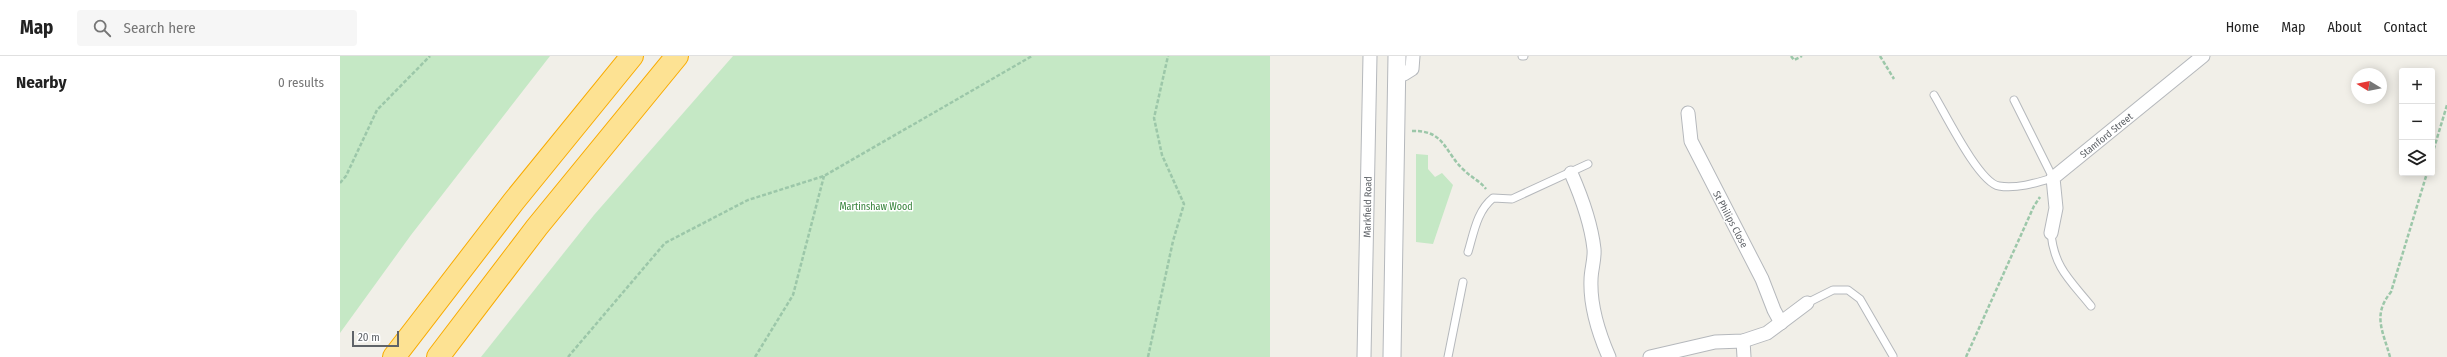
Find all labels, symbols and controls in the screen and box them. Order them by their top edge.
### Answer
search box [77,10,357,46]
text: Map [20,16,53,39]
icon: search [91,17,113,39]
text: Search here [123,19,196,37]
text: Home [2226,19,2259,36]
text: Map [2281,19,2305,36]
text: About [2327,19,2362,36]
text: Contact [2384,19,2427,36]
north arrow [2351,68,2387,104]
map controls [2399,68,2435,176]
button: + [2399,68,2435,104]
text: Nearby [16,72,67,93]
text: 0 results [278,75,324,90]
button: − [2399,104,2435,140]
street label: Stamford Street [2078,110,2136,161]
button: layers [2399,140,2435,176]
street label: Markfield Road [1361,176,1375,238]
street label: St Philips Close [1710,189,1750,250]
park label: Martinshaw Wood [839,201,913,213]
scale bar [352,329,399,348]
text: 20 m [358,331,380,344]

